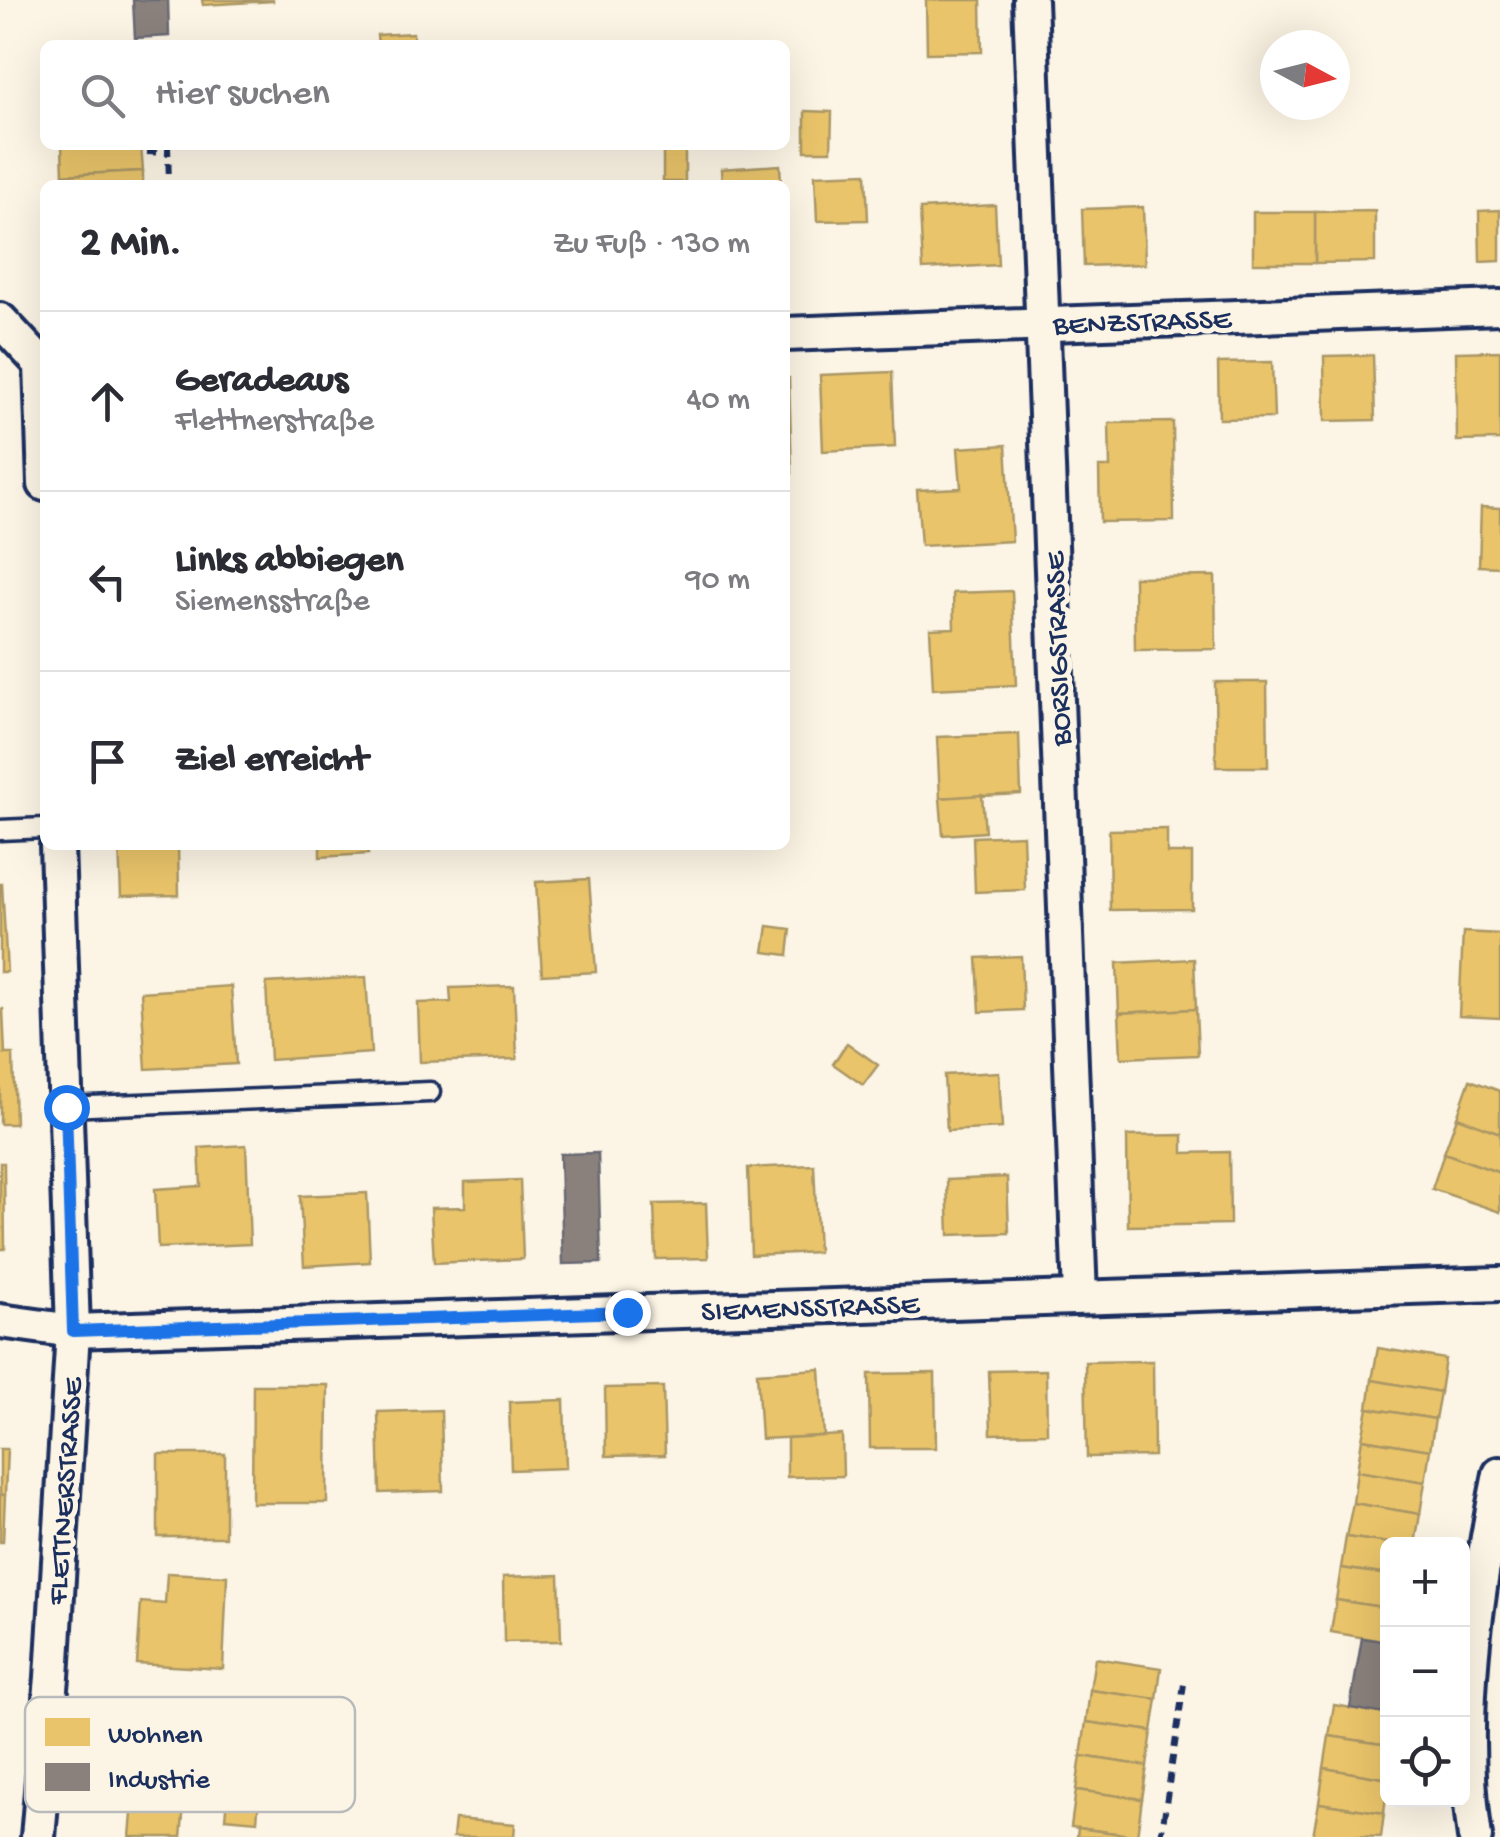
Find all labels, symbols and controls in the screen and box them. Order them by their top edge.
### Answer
north arrow [1260,30,1350,120]
search box [40,40,790,150]
icon: search [75,68,130,123]
text: Hier suchen [155,73,330,117]
text: 2 Min. [80,221,182,270]
text: Zu Fuß · 130 m [553,226,750,264]
street label: BENZSTRASSE [1051,304,1233,345]
text: Geradeaus [175,360,348,404]
icon: ahead [80,374,135,429]
text: 40 m [686,382,750,420]
text: Flettnerstraße [175,404,374,442]
text: Links abbiegen [175,540,403,584]
street label: BORSIGSTRASSE [1040,550,1081,748]
icon: left [80,554,135,609]
text: 90 m [686,562,750,600]
text: Siemensstraße [175,584,369,622]
icon: arrive [80,734,135,789]
text: Ziel erreicht [175,739,368,783]
route start [44,1085,90,1131]
street label: SIEMENSSTRASSE [701,1289,921,1332]
route end [605,1290,651,1336]
street label: FLETTNERSTRASSE [42,1375,93,1607]
map controls [1380,1537,1470,1807]
button: + [1380,1537,1470,1627]
button: − [1380,1627,1470,1717]
legend [25,1697,355,1812]
button: locate [1380,1717,1470,1807]
text: Wohnen [108,1720,203,1753]
text: Industrie [108,1765,210,1798]

